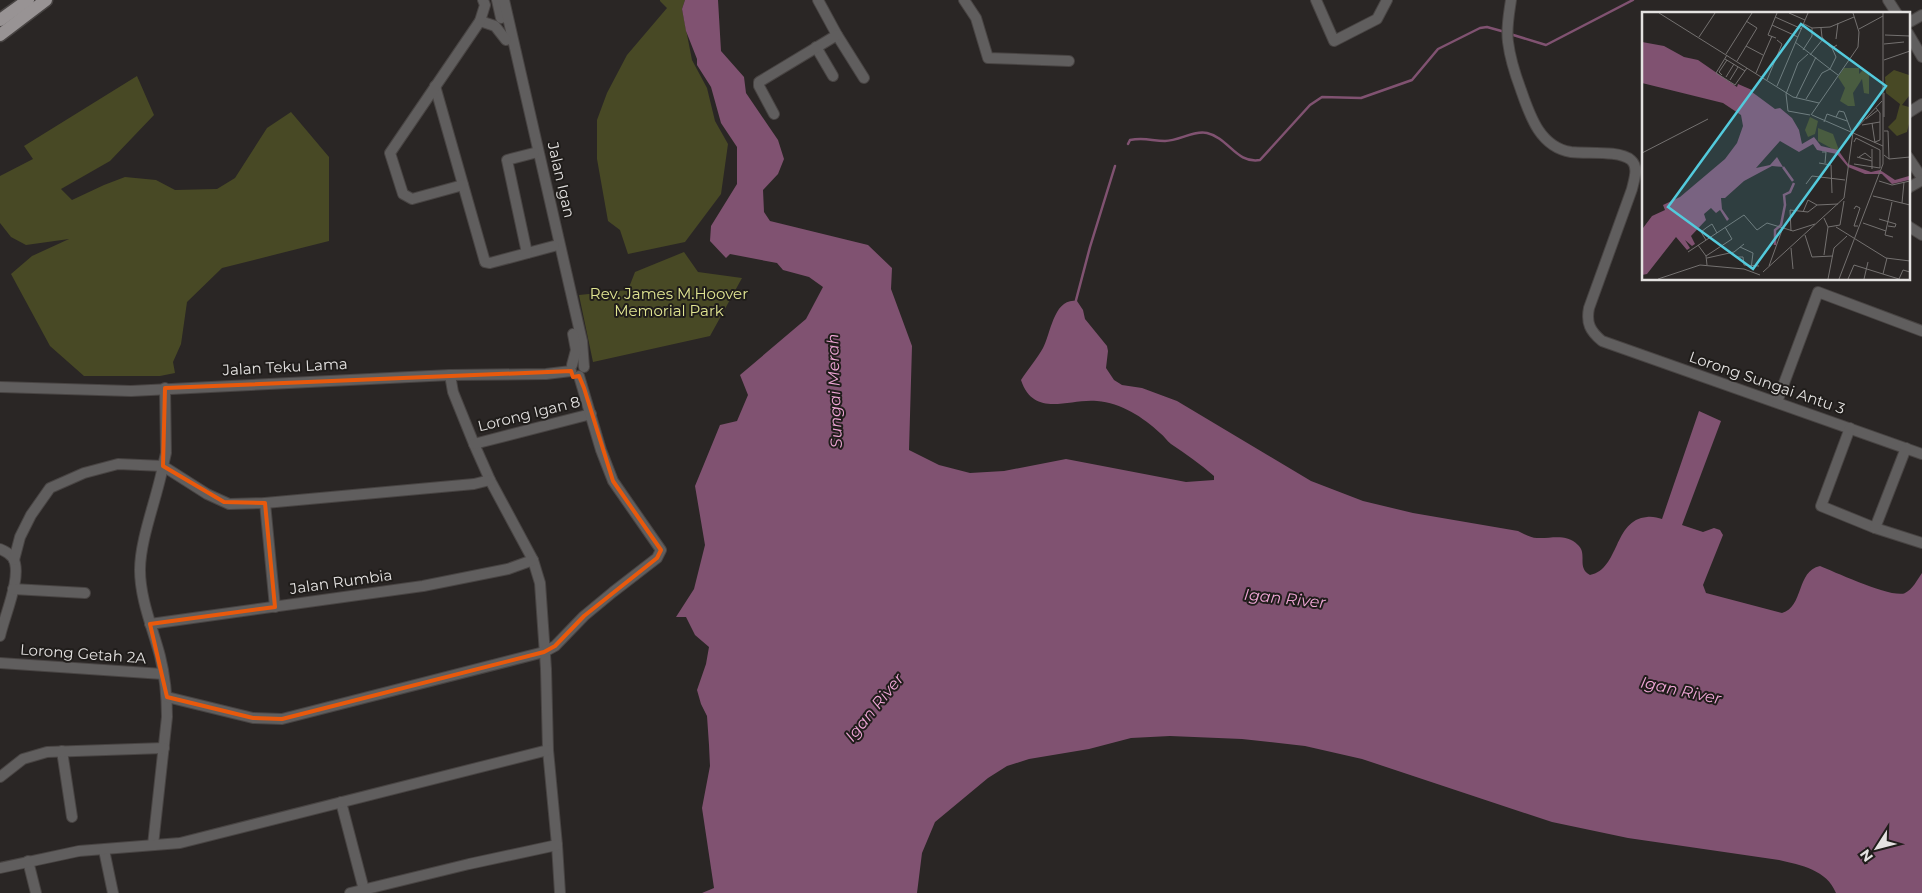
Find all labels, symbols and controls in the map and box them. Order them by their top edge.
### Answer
inset map [1642,12,1910,280]
street label: Jalan Igan [543,139,579,220]
park label: Rev. James M.Hoover Memorial Park [590,284,748,320]
water label: Sungai Merah [823,333,846,449]
street label: Lorong Sungai Antu 3 [1687,347,1848,418]
street label: Jalan Teku Lama [221,354,348,379]
street label: Lorong Igan 8 [476,392,582,435]
street label: Jalan Rumbia [288,565,393,598]
water label: Igan River [1243,585,1327,612]
street label: Lorong Getah 2A [19,640,147,667]
water label: Igan River [841,669,908,745]
water label: Igan River [1639,673,1724,708]
north arrow [1852,823,1902,873]
text: N [1856,846,1877,866]

